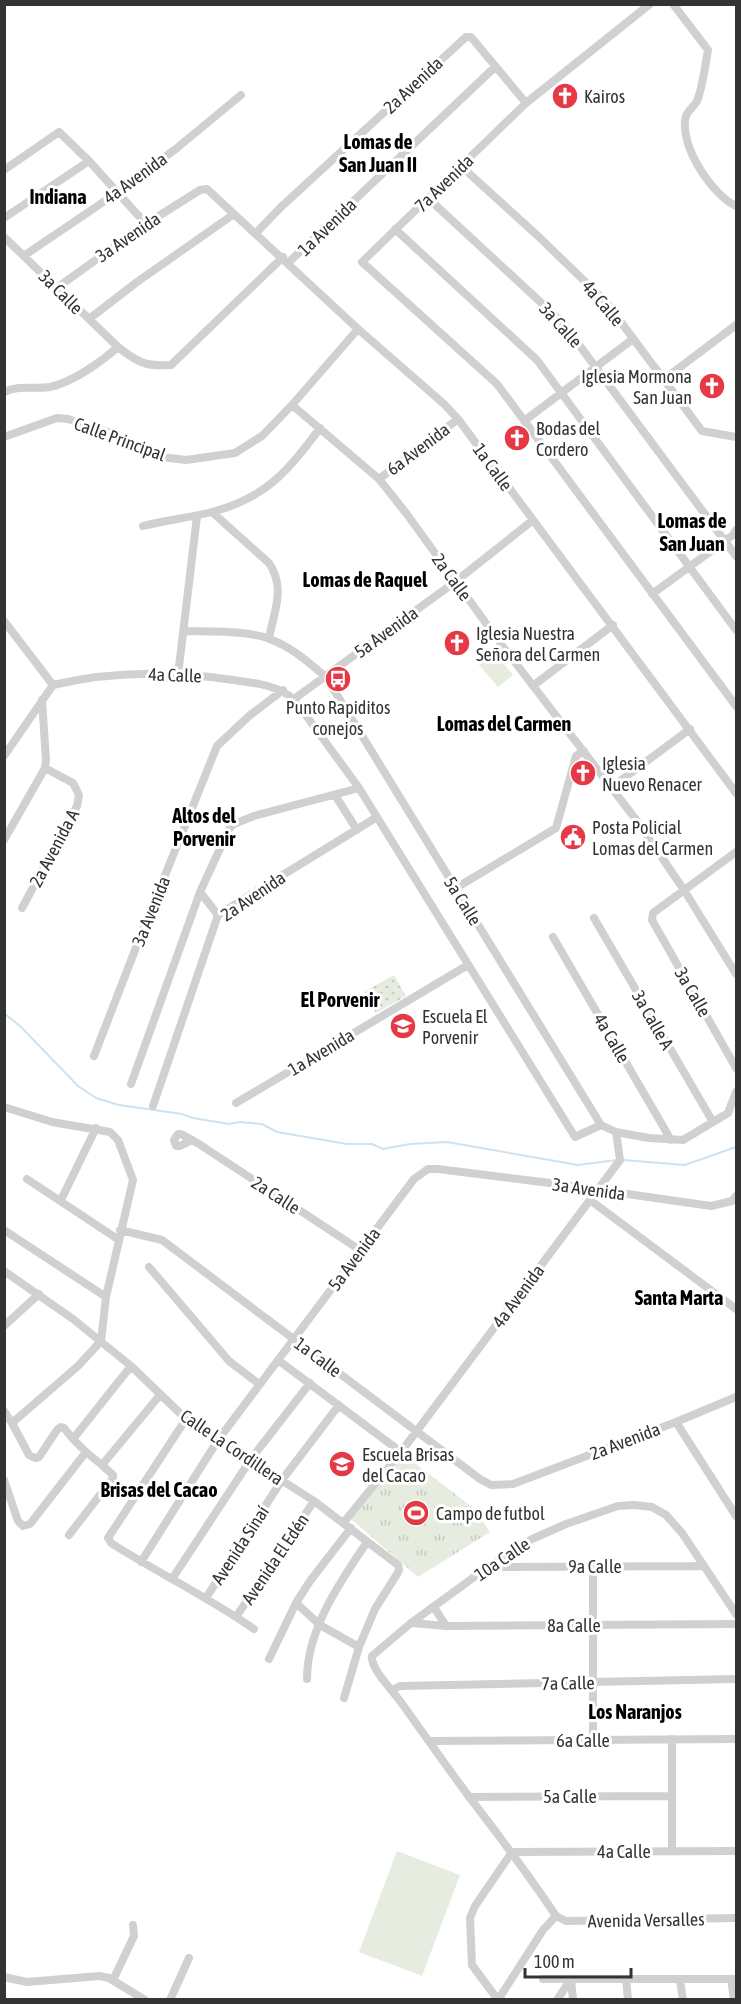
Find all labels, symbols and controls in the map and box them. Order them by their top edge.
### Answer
street label: 2a Avenida [379,52,447,118]
church icon: Kairos [550,81,580,111]
place label: Kairos [584,86,625,107]
district label: Lomas de San Juan II [339,130,417,176]
street label: 4a Avenida [99,148,171,208]
street label: 7a Avenida [410,150,478,216]
district label: Indiana [29,185,87,208]
street label: 1a Avenida [293,194,361,260]
street label: 3a Avenida [92,208,164,266]
street label: 3a Calle [35,266,87,318]
street label: 4a Calle [578,276,628,330]
street label: 3a Calle [535,298,587,352]
place label: Iglesia Mormona San Juan [581,366,692,408]
church icon: Iglesia Mormona San Juan [697,371,727,401]
street label: Calle Principal [71,413,169,465]
place label: Bodas del Cordero [536,418,600,460]
street label: 6a Avenida [382,419,454,479]
church icon: Bodas del Cordero [502,423,532,453]
street label: 1a Calle [469,439,517,495]
district label: Lomas de San Juan [657,509,727,555]
street label: 2a Calle [428,549,476,605]
district label: Lomas de Raquel [303,568,428,591]
street label: 5a Avenida [350,602,422,662]
place label: Iglesia Nuestra Señora del Carmen [476,623,600,665]
church icon: Iglesia Nuestra Señora del Carmen [442,628,472,658]
street label: 4a Calle [148,664,202,686]
bus stop icon: Punto Rapiditos conejos [323,664,353,694]
place label: Punto Rapiditos conejos [286,697,390,739]
district label: Lomas del Carmen [437,712,571,735]
place label: Iglesia Nuevo Renacer [602,753,703,795]
church icon: Iglesia Nuevo Renacer [568,758,598,788]
district label: Altos del Porvenir [171,804,237,850]
street label: 2a Avenida A [25,806,83,890]
place label: Posta Policial Lomas del Carmen [592,817,713,859]
public building icon: Posta Policial Lomas del Carmen [558,822,588,852]
street label: 2a Avenida [217,867,289,925]
street label: 3a Avenida [128,873,174,949]
street label: 5a Calle [440,873,486,929]
street label: 3a Calle [671,964,715,1020]
street label: 3a Calle A [628,987,678,1053]
district label: El Porvenir [301,988,380,1011]
place label: Escuela El Porvenir [422,1006,488,1048]
street label: 4a Calle [590,1010,634,1066]
school or university icon: Escuela El Porvenir [388,1011,418,1041]
street label: 1a Avenida [284,1024,358,1080]
street label: 2a Calle [248,1172,304,1218]
street label: 3a Avenida [551,1174,627,1204]
street label: 5a Avenida [324,1223,384,1295]
street label: 4a Avenida [488,1260,548,1332]
district label: Santa Marta [635,1286,723,1309]
street label: 1a Calle [290,1333,346,1381]
street label: Calle La Cordillera [177,1405,287,1489]
street label: 2a Avenida [587,1418,663,1464]
place label: Escuela Brisas del Cacao [362,1444,454,1486]
school or university icon: Escuela Brisas del Cacao [327,1449,357,1479]
district label: Brisas del Cacao [100,1478,218,1501]
sports icon: Campo de futbol [401,1498,431,1528]
street label: Avenida Sinaí [207,1502,273,1588]
place label: Campo de futbol [436,1503,545,1524]
street label: Avenida El Edén [237,1510,313,1608]
street label: 10a Calle [471,1533,533,1585]
street label: 9a Calle [568,1556,622,1577]
street label: 8a Calle [547,1615,601,1636]
street label: 7a Calle [541,1672,595,1694]
district label: Los Naranjos [588,1700,682,1723]
street label: 6a Calle [556,1730,610,1751]
street label: 5a Calle [543,1786,597,1807]
street label: 4a Calle [597,1841,651,1862]
street label: Avenida Versalles [587,1908,705,1932]
scale bar [525,1941,632,1979]
text: 100 m [534,1951,575,1972]

